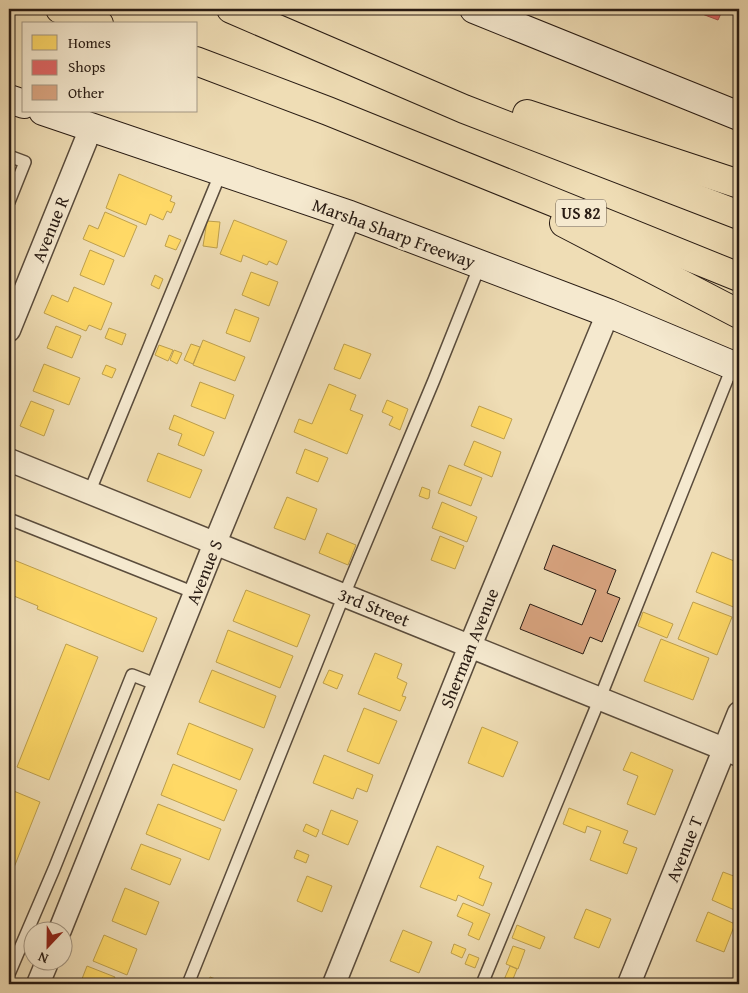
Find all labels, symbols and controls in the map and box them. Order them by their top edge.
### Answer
legend [22,22,198,112]
text: Homes [68,32,111,53]
text: Shops [68,56,105,77]
text: Other [68,82,104,103]
street label: Avenue R [24,191,76,266]
street label: Marsha Sharp Freeway [309,191,479,275]
road number: US 82 [556,200,606,227]
street label: Avenue S [179,535,229,609]
street label: 3rd Street [334,580,414,634]
street label: Sherman Avenue [433,584,505,712]
street label: Avenue T [658,812,710,886]
north arrow [22,920,72,970]
text: N [34,947,51,969]

